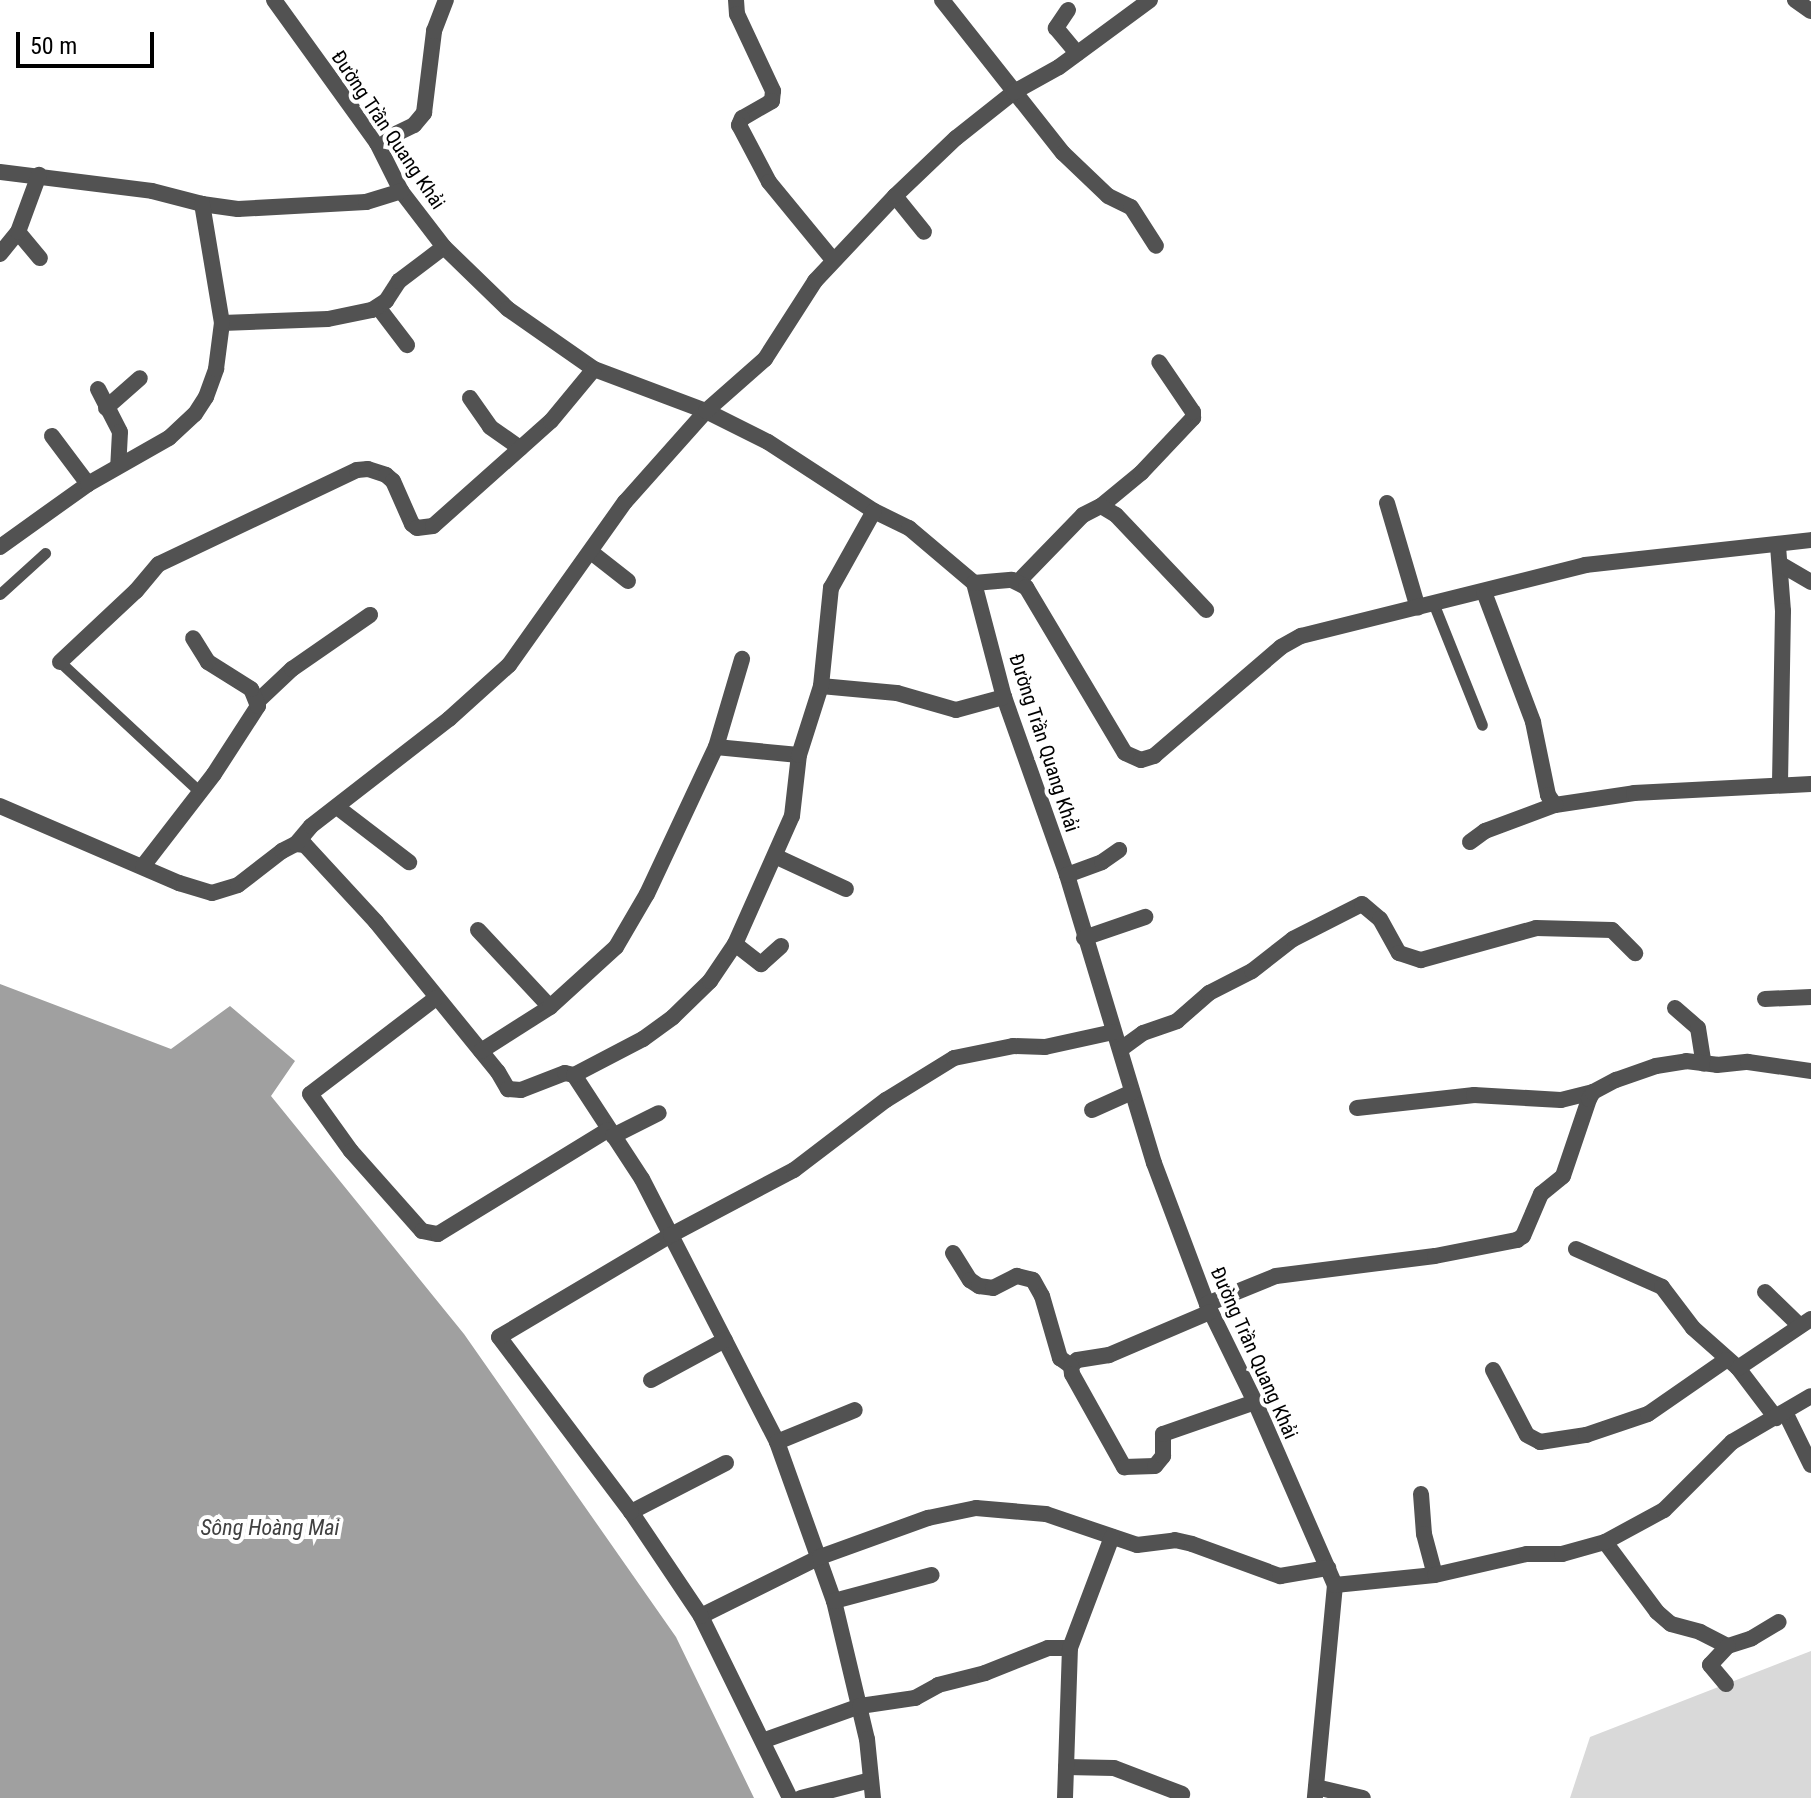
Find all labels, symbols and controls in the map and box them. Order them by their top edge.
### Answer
scale bar [20,16,158,66]
text: 50 m [30,32,77,60]
street label: Đường Trần Quang Khải [326,46,450,214]
street label: Đường Trần Quang Khải [1004,651,1084,835]
street label: Đường Trần Quang Khải [1205,1263,1303,1443]
water label: Sông Hoàng Mai [201,1515,339,1541]

